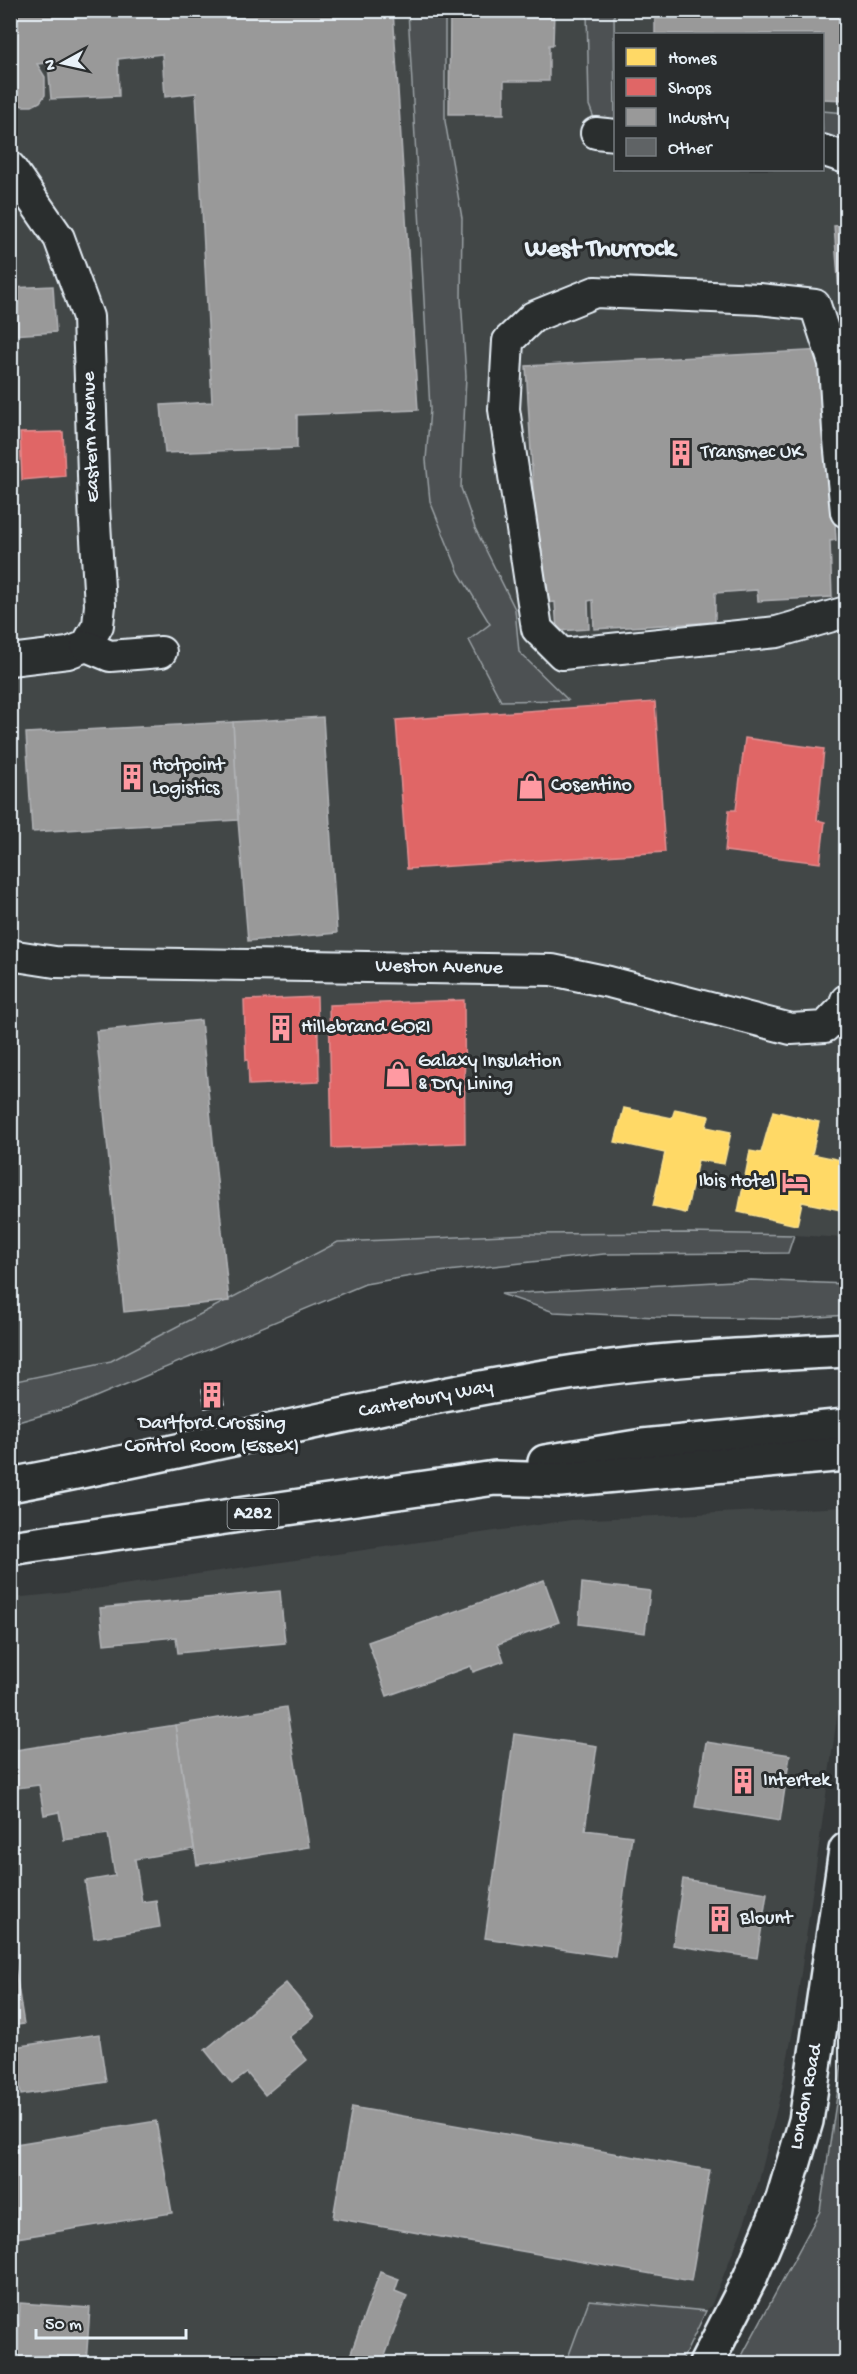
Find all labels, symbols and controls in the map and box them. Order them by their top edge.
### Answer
north arrow [33,33,93,93]
legend [614,33,824,171]
text: Homes [668,49,718,70]
text: N [41,58,62,71]
text: Shops [668,79,712,100]
text: Industry [668,109,729,130]
text: Other [668,139,713,160]
district label: West Thurrock [524,235,679,266]
street label: Eastern Avenue [78,371,106,503]
building icon: Transmec UK [666,438,696,468]
place label: Transmec UK [700,442,804,465]
place label: Hotpoint Logistics [152,755,226,801]
building icon: Hotpoint Logistics [117,762,147,792]
shop icon: Cosentino [516,771,546,801]
place label: Cosentino [551,775,632,798]
street label: Weston Avenue [375,955,504,981]
building icon: Hillebrand GORI [266,1013,296,1043]
place label: Hillebrand GORI [301,1017,431,1040]
place label: Galaxy Insulation & Dry Lining [418,1051,562,1097]
shop icon: Galaxy Insulation & Dry Lining [383,1059,413,1089]
hotel icon: Ibis Hotel [780,1167,810,1197]
place label: Ibis Hotel [699,1171,775,1194]
street label: Canterbury Way [357,1376,495,1424]
building icon: Dartford Crossing Control Room (Essex) [197,1380,227,1410]
place label: Dartford Crossing Control Room (Essex) [124,1413,300,1459]
road number: A282 [228,1499,278,1529]
building icon: Intertek [728,1766,758,1796]
place label: Intertek [763,1770,832,1793]
building icon: Blount [705,1904,735,1934]
place label: Blount [739,1908,794,1931]
street label: London Road [785,2040,829,2152]
scale bar [36,2302,186,2340]
text: 50 m [45,2315,82,2336]

